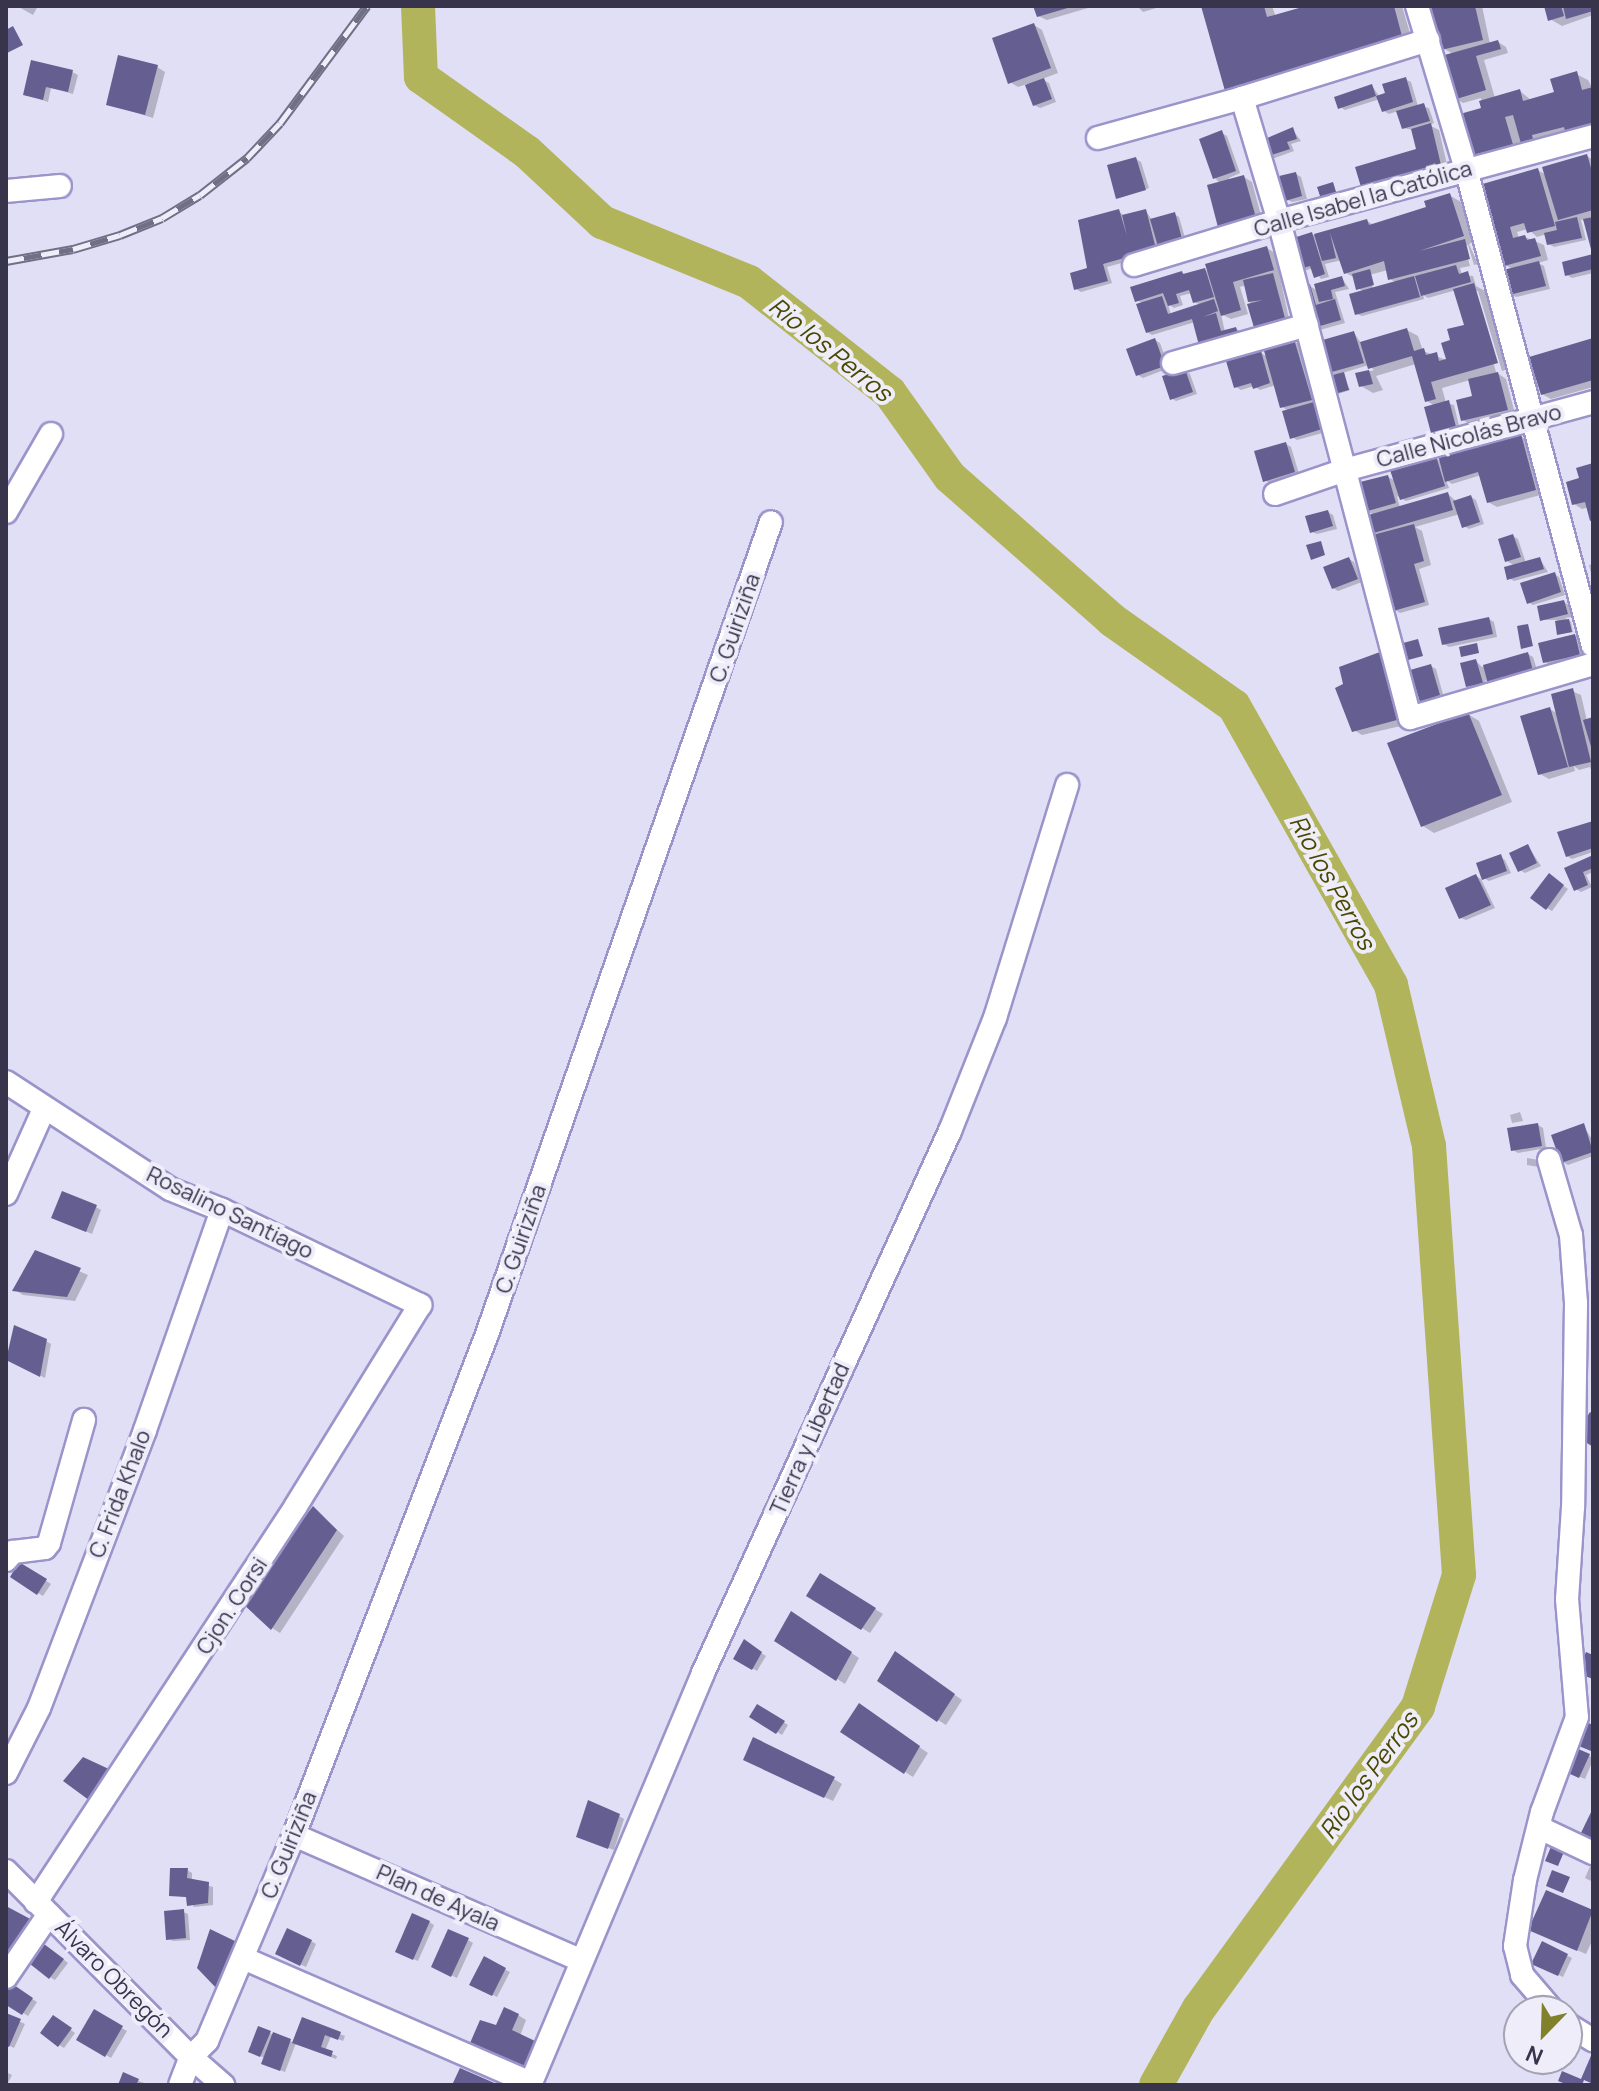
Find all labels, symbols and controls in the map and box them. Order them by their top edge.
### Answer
street label: Calle Isabel la Católica [1251,155,1475,243]
water label: Rio los Perros [764,291,898,407]
street label: Calle Nicolás Bravo [1374,399,1564,473]
street label: C. Guiriziña [704,570,766,686]
water label: Rio los Perros [1284,810,1382,954]
street label: Rosalino Santiago [142,1161,318,1265]
street label: C. Guiriziña [490,1181,552,1297]
street label: Tierra y Libertad [765,1359,855,1519]
street label: C. Frida Khalo [84,1426,156,1562]
street label: Cjon. Corsi [191,1553,273,1659]
water label: Rio los Perros [1313,1706,1423,1844]
street label: C. Guiriziña [256,1787,322,1903]
street label: Plan de Ayala [372,1859,504,1937]
street label: Álvaro Obregón [50,1915,178,2043]
north arrow [1503,1995,1583,2075]
text: N [1521,2038,1548,2072]

